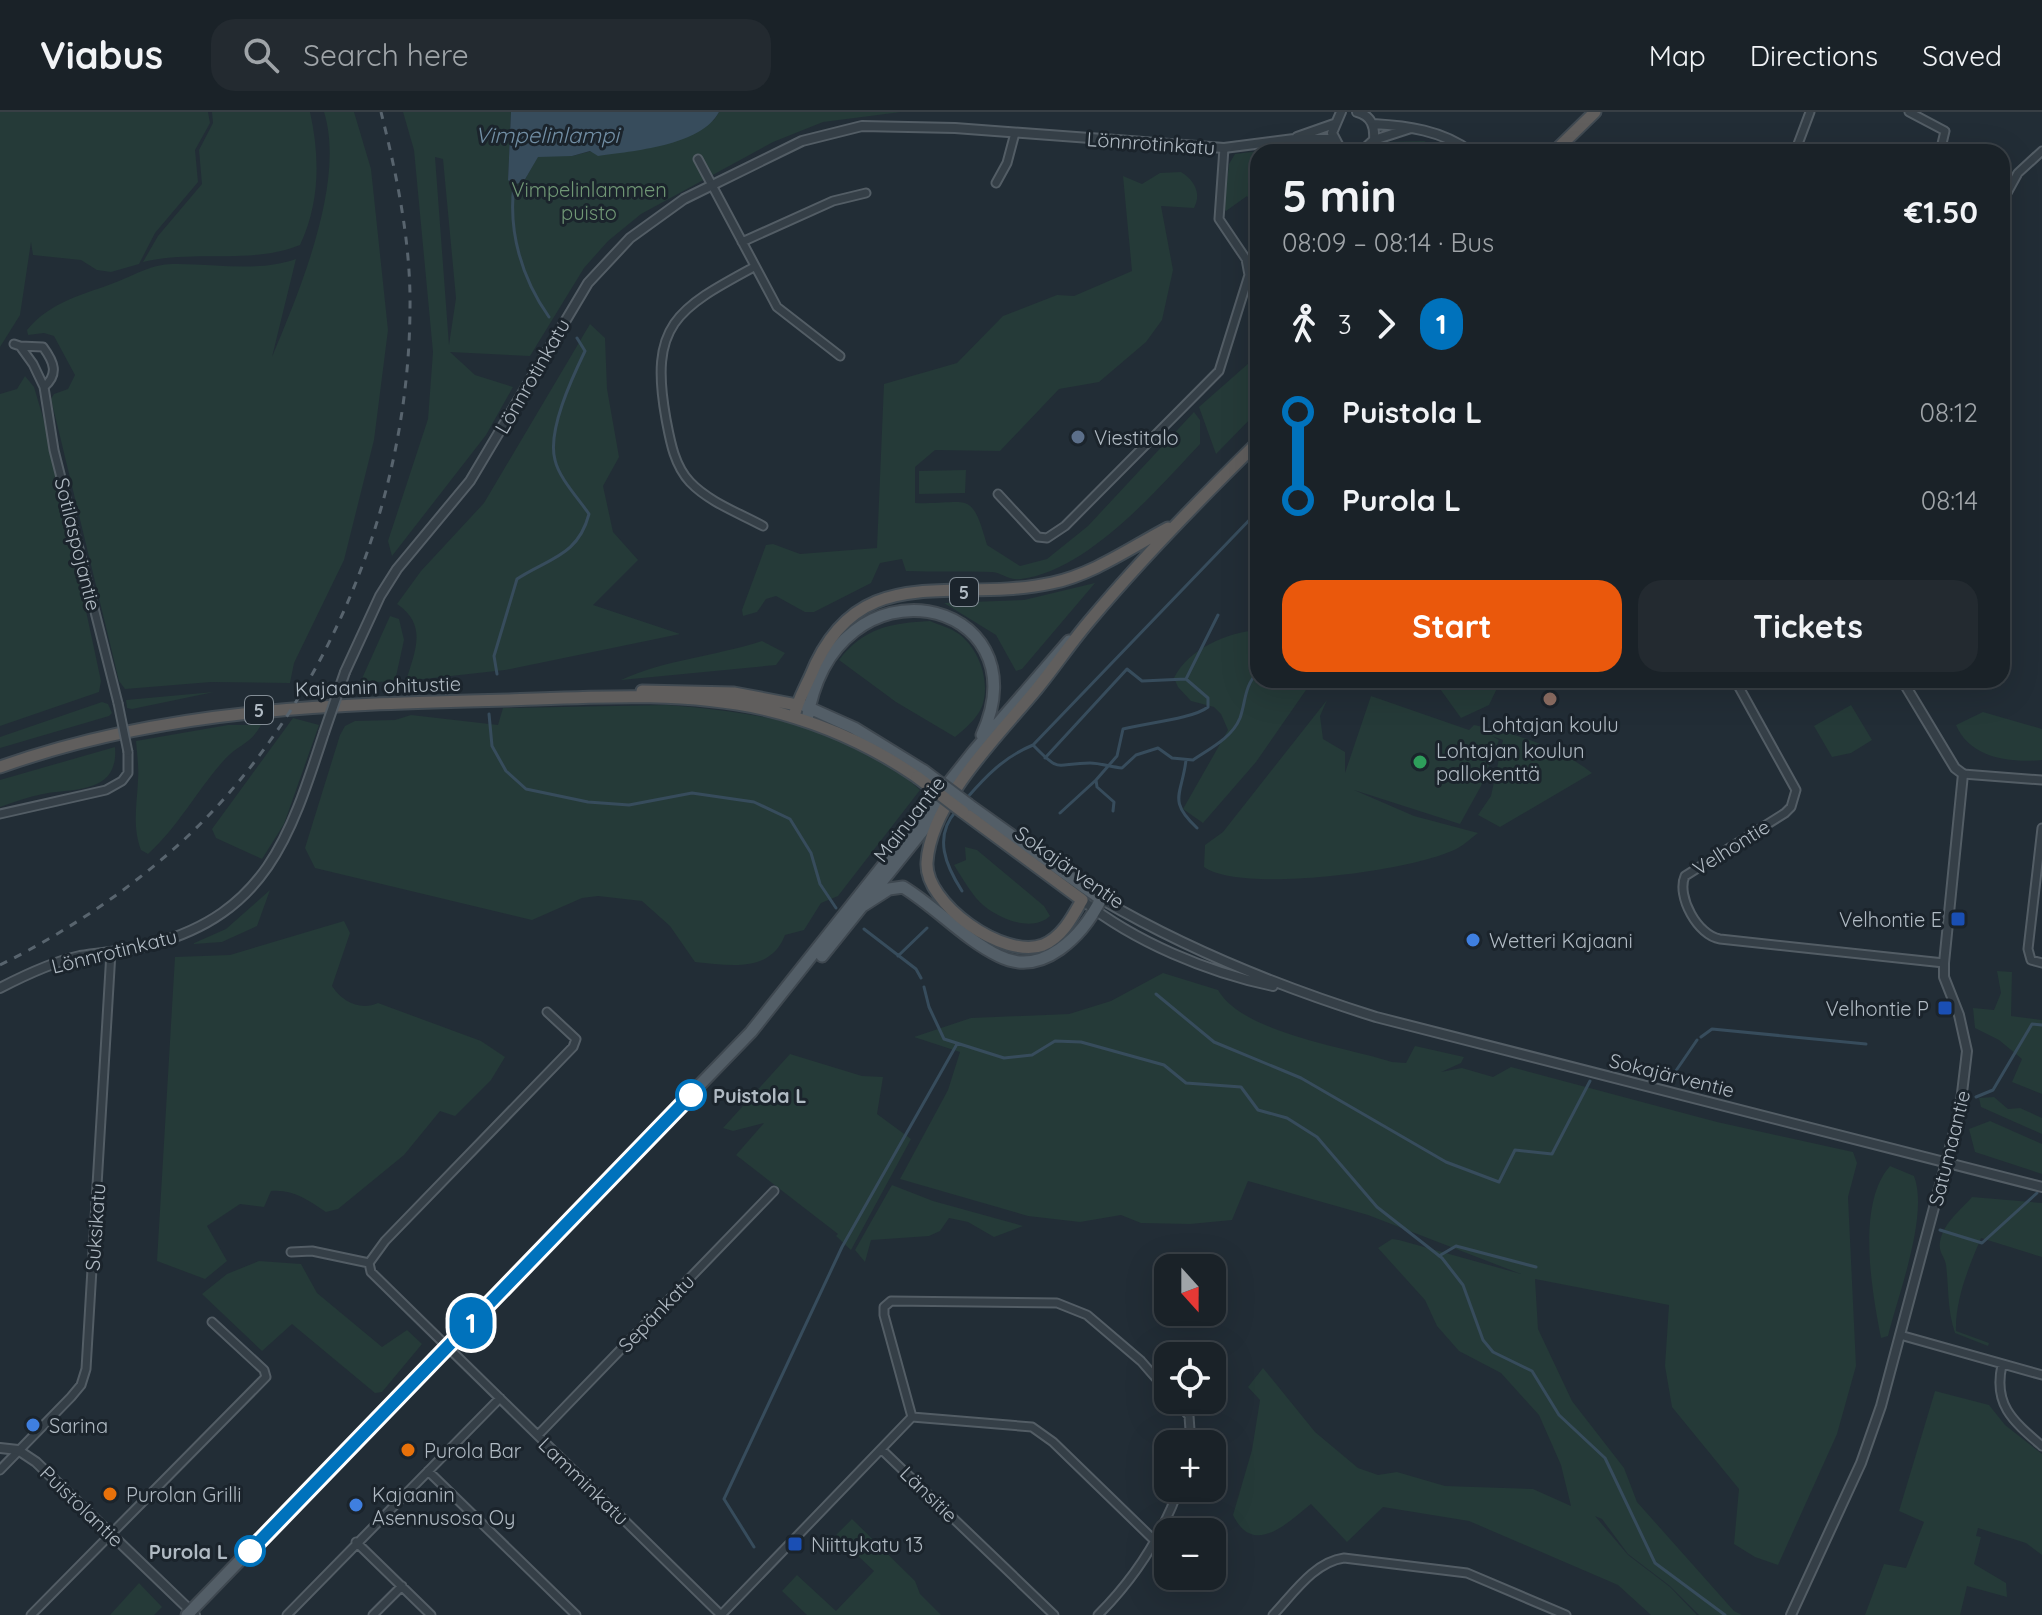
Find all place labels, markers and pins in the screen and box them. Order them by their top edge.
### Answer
place label: Viestitalo [1094,425,1179,450]
marker: Viestitalo [1069,428,1087,446]
marker: Lohtajan koulu [1541,690,1559,708]
place label: Lohtajan koulu [1481,712,1619,737]
place label: Lohtajan koulun pallokenttä [1436,738,1585,786]
marker: Lohtajan koulun pallokenttä [1411,753,1429,771]
place label: Velhontie E [1839,907,1942,932]
marker: Velhontie E [1949,910,1967,928]
place label: Wetteri Kajaani [1489,928,1633,953]
marker: Wetteri Kajaani [1464,931,1482,949]
place label: Velhontie P [1826,996,1929,1021]
marker: Velhontie P [1936,999,1954,1017]
marker: Puistola L [676,1080,706,1110]
place label: Puistola L [713,1083,806,1108]
place label: Sarina [49,1413,108,1438]
marker: Sarina [24,1416,42,1434]
place label: Purola Bar [424,1438,522,1463]
marker: Purola Bar [399,1441,417,1459]
place label: Purolan Grilli [126,1482,242,1507]
place label: Kajaanin Asennusosa Oy [372,1482,515,1530]
marker: Purolan Grilli [101,1485,119,1503]
marker: Kajaanin Asennusosa Oy [347,1496,365,1514]
place label: Niittykatu 13 [811,1532,923,1557]
marker: Niittykatu 13 [786,1535,804,1553]
marker: Purola L [235,1536,265,1566]
place label: Purola L [149,1539,228,1564]

